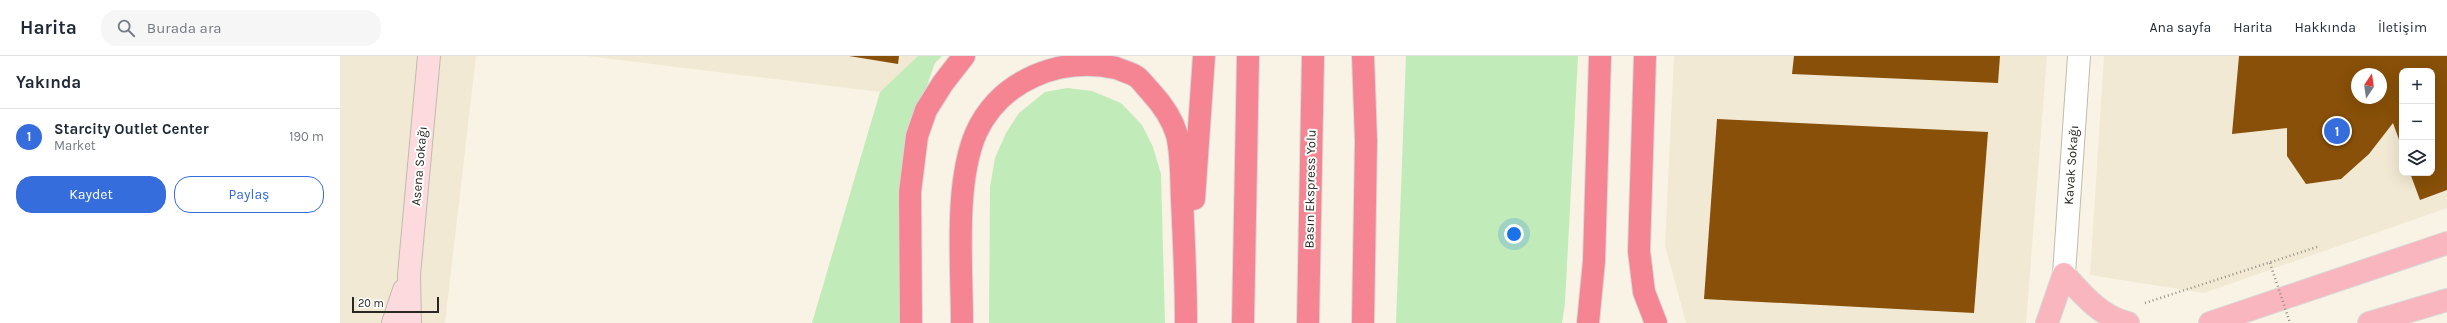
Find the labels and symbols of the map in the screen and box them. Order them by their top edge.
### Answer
north arrow [2351,68,2387,104]
pin: 1 [2324,116,2350,146]
street label: Kavak Sokağı [2061,125,2081,205]
street label: Asena Sokağı [408,126,430,206]
street label: Basın Ekspress Yolu [1301,129,1319,249]
your location [1504,224,1524,244]
scale bar [352,295,439,314]

